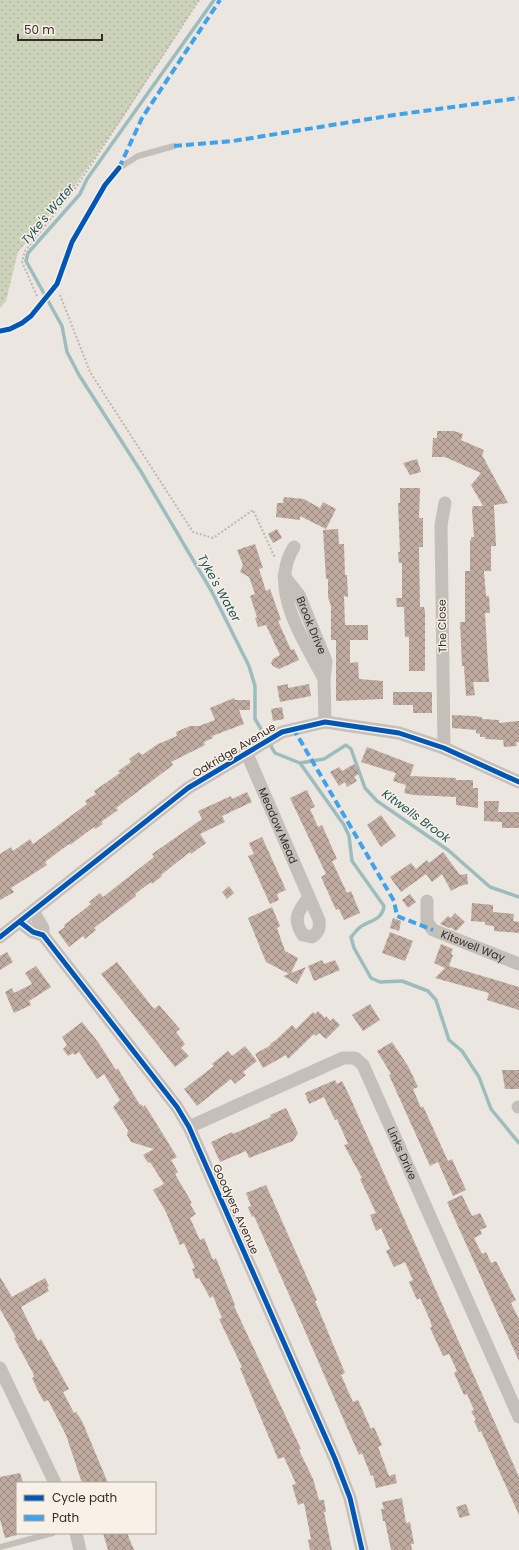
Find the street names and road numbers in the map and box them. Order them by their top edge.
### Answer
street label: Brook Drive [292,594,330,657]
street label: The Close [434,599,450,653]
street label: Oakridge Avenue [189,719,279,781]
street label: Meadow Mead [255,785,302,866]
street label: Kitswell Way [439,926,508,966]
street label: Links Drive [383,1124,421,1183]
street label: Goodyers Avenue [209,1161,263,1257]

